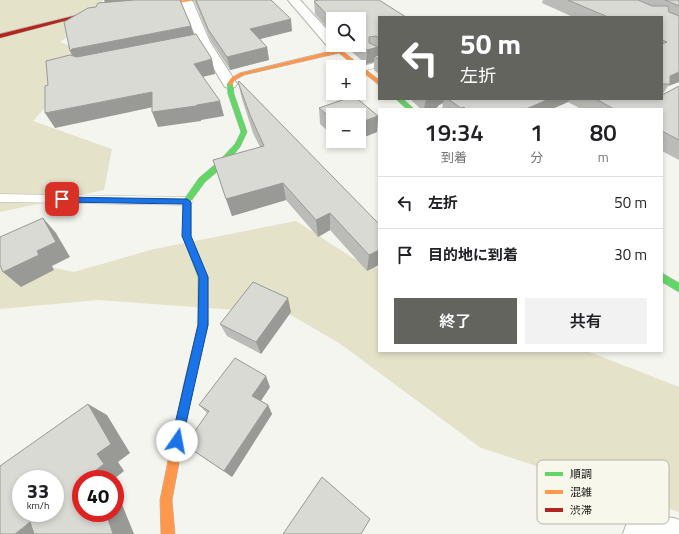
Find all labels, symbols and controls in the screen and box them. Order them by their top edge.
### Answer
map controls [326,12,366,148]
button: search [326,12,366,52]
text: 50 m [460,22,521,65]
icon: left [394,32,446,84]
button: + [326,60,366,100]
text: 左折 [460,62,496,89]
button: − [326,108,366,148]
text: 19:34 [424,114,484,150]
text: 1 [530,114,544,150]
text: 80 [590,114,617,150]
text: 到着 [441,147,467,167]
text: 分 [530,147,543,167]
text: m [598,147,609,167]
pin [45,182,79,216]
icon: arrive [51,188,73,210]
text: 左折 [428,191,458,214]
text: 50 m [614,191,647,214]
icon: left [394,192,416,214]
text: 目的地に到着 [428,243,518,266]
text: 30 m [614,243,647,266]
icon: arrive [394,244,416,266]
button: 終了 [394,298,517,344]
button: 共有 [525,298,647,344]
position arrow [156,420,198,462]
legend [537,460,669,524]
text: 順調 [570,466,592,482]
speed limit sign: 40 [72,470,124,522]
text: 33 [27,475,49,506]
text: 混雑 [570,484,592,500]
text: km/h [27,498,49,513]
text: 渋滞 [570,502,592,518]

